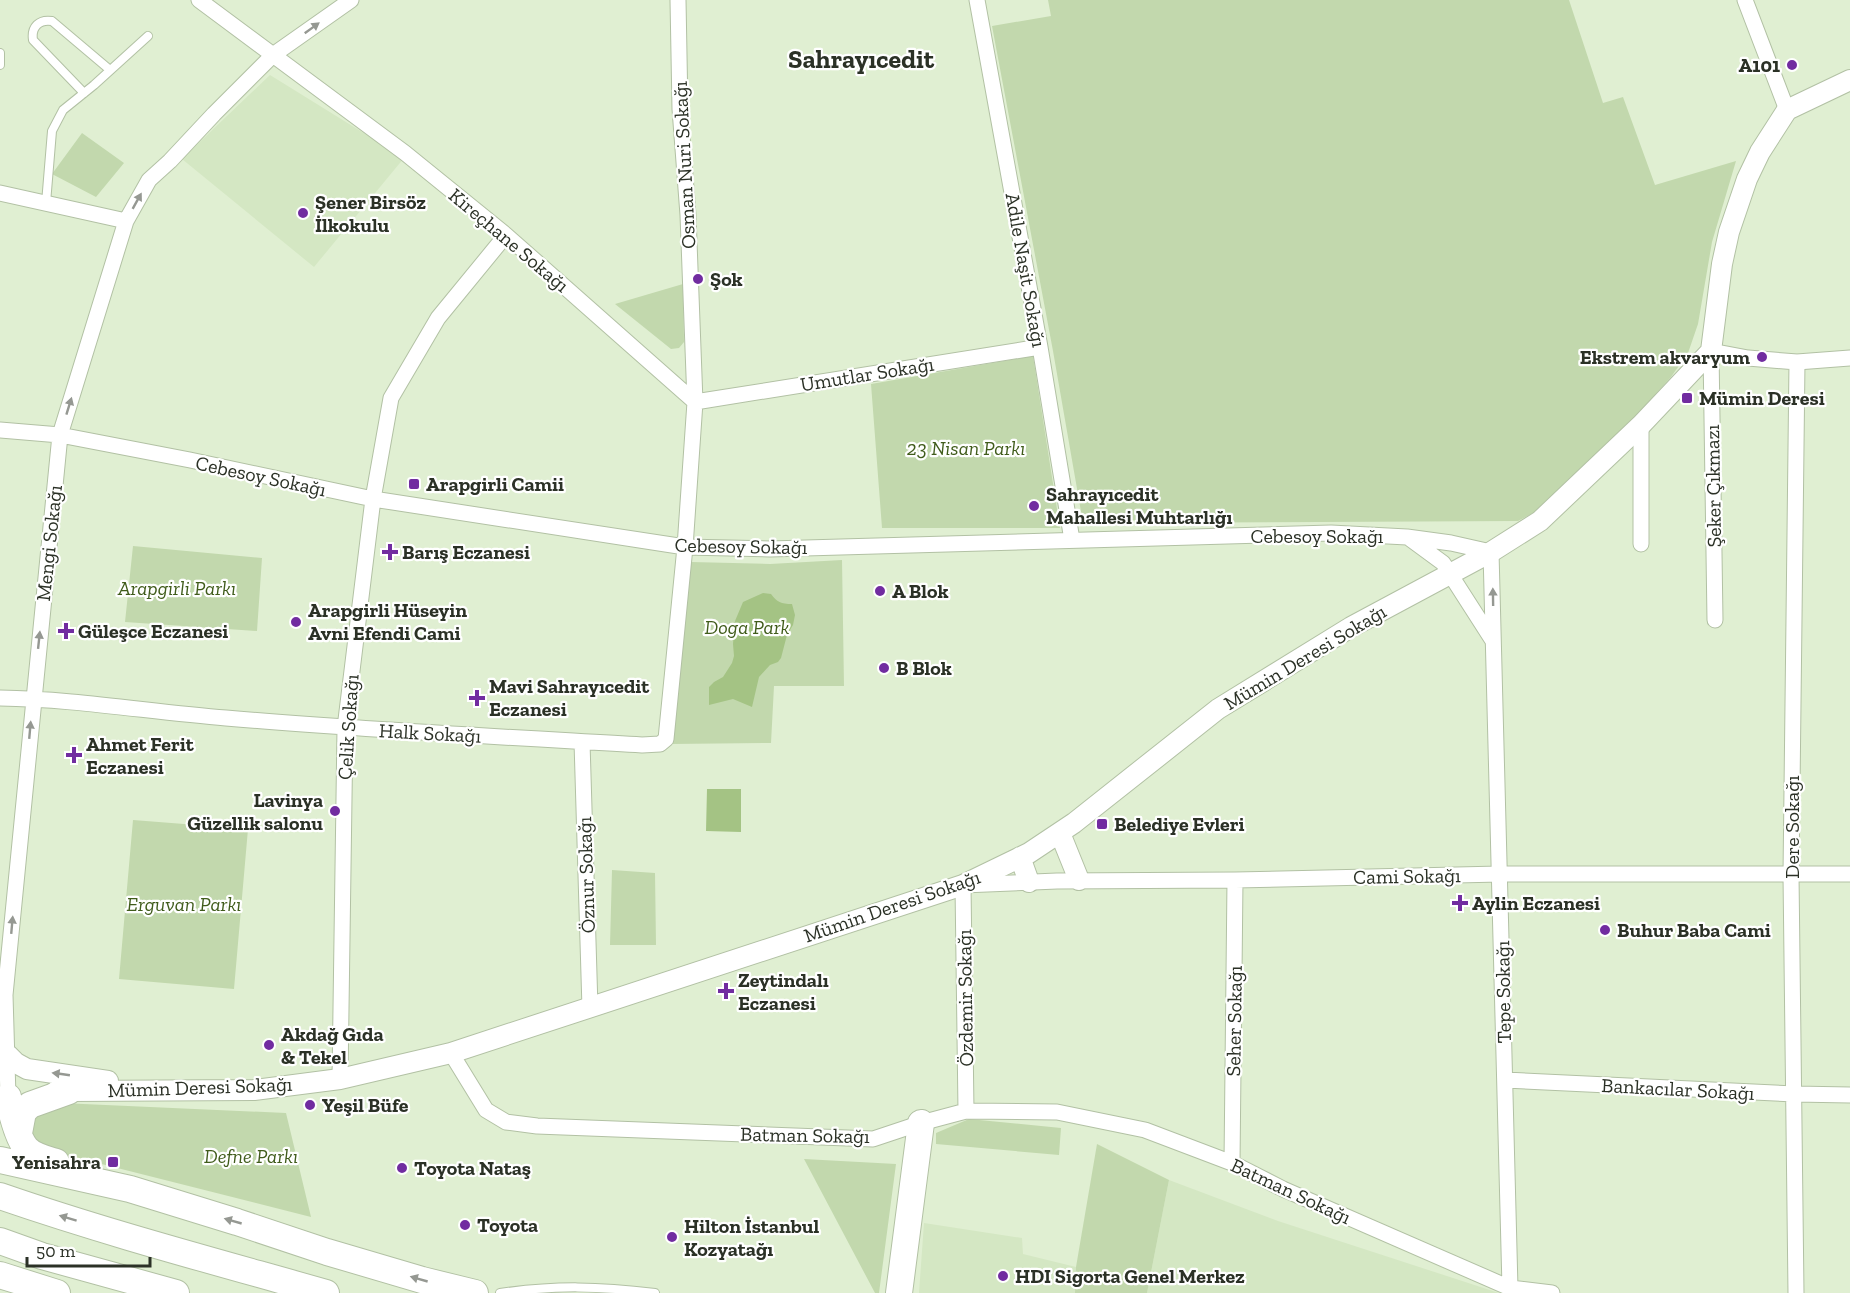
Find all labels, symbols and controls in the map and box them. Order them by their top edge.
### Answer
one-way arrow [304,23,320,34]
district label: Sahrayıcedit [788,43,935,75]
place label: A101 [1739,53,1780,77]
marker: A101 [1785,58,1799,72]
street label: Osman Nuri Sokağı [668,80,700,249]
street label: Kireçhane Sokağı [444,183,574,297]
place label: Şener Birsöz İlkokulu [315,190,426,237]
street label: Adile Naşit Sokağı [1001,191,1051,349]
one-way arrow [132,192,142,209]
marker: Şener Birsöz İlkokulu [296,206,310,220]
place label: Şok [710,267,743,291]
marker: Şok [691,272,705,286]
place label: Ekstrem akvaryum [1580,345,1750,369]
marker: Ekstrem akvaryum [1755,350,1769,364]
street label: Umutlar Sokağı [798,352,936,396]
place label: Mümin Deresi [1699,386,1825,410]
marker: Mümin Deresi [1680,391,1694,405]
one-way arrow [65,397,75,415]
street label: Şeker Çıkmazı [1700,424,1726,548]
park label: 23 Nisan Parkı [907,436,1025,460]
street label: Cebesoy Sokağı [193,450,329,502]
place label: Arapgirli Camii [426,472,564,496]
marker: Arapgirli Camii [407,477,421,491]
place label: Sahrayıcedit Mahallesi Muhtarlığı [1046,482,1232,529]
street label: Mengi Sokağı [31,483,67,602]
marker: Sahrayıcedit Mahallesi Muhtarlığı [1027,499,1041,513]
street label: Cebesoy Sokağı [1251,524,1384,548]
street label: Cebesoy Sokağı [674,533,808,559]
place label: Barış Eczanesi [402,540,530,564]
marker: Barış Eczanesi [383,545,397,559]
park label: Arapgirli Parkı [117,576,236,600]
place label: A Blok [892,579,949,603]
marker: A Blok [873,584,887,598]
one-way arrow [1488,587,1497,606]
place label: Arapgirli Hüseyin Avni Efendi Cami [308,598,467,645]
street label: Mümin Deresi Sokağı [1219,599,1391,715]
marker: Arapgirli Hüseyin Avni Efendi Cami [289,615,303,629]
park label: Doga Park [705,615,790,639]
place label: Güleşce Eczanesi [78,619,228,643]
marker: Güleşce Eczanesi [59,624,73,638]
one-way arrow [34,631,44,650]
place label: B Blok [896,656,952,680]
marker: B Blok [877,661,891,675]
street label: Çelik Sokağı [332,673,364,781]
place label: Mavi Sahrayıcedit Eczanesi [489,674,650,721]
marker: Mavi Sahrayıcedit Eczanesi [470,691,484,705]
street label: Halk Sokağı [378,718,482,748]
one-way arrow [25,721,35,740]
place label: Ahmet Ferit Eczanesi [86,732,195,779]
marker: Ahmet Ferit Eczanesi [67,748,81,762]
street label: Dere Sokağı [1780,775,1804,879]
place label: Lavinya Güzellik salonu [187,788,323,835]
marker: Lavinya Güzellik salonu [328,804,342,818]
place label: Belediye Evleri [1114,812,1245,836]
street label: Öznur Sokağı [572,816,600,934]
marker: Belediye Evleri [1095,817,1109,831]
street label: Cami Sokağı [1353,863,1461,889]
street label: Mümin Deresi Sokağı [801,864,984,947]
place label: Aylin Eczanesi [1472,891,1600,915]
park label: Erguvan Parkı [127,892,241,916]
marker: Aylin Eczanesi [1453,896,1467,910]
one-way arrow [7,915,17,934]
place label: Buhur Baba Cami [1617,918,1771,942]
marker: Buhur Baba Cami [1598,923,1612,937]
street label: Özdemir Sokağı [952,929,978,1067]
street label: Tepe Sokağı [1490,940,1516,1044]
street label: Seher Sokağı [1221,965,1247,1077]
place label: Zeytindalı Eczanesi [738,968,829,1015]
marker: Zeytindalı Eczanesi [719,984,733,998]
place label: Akdağ Gıda & Tekel [281,1022,384,1069]
marker: Akdağ Gıda & Tekel [262,1038,276,1052]
one-way arrow [52,1070,71,1079]
street label: Mümin Deresi Sokağı [107,1072,293,1102]
street label: Bankacılar Sokağı [1601,1073,1756,1105]
place label: Yeşil Büfe [322,1093,409,1117]
marker: Yeşil Büfe [303,1098,317,1112]
street label: Batman Sokağı [740,1122,870,1148]
park label: Defne Parkı [204,1144,298,1168]
place label: Yenisahra [12,1150,101,1174]
street label: Batman Sokağı [1227,1153,1355,1229]
marker: Yenisahra [106,1155,120,1169]
place label: Toyota Nataş [414,1156,531,1180]
marker: Toyota Nataş [395,1161,409,1175]
one-way arrow [59,1213,77,1222]
place label: Toyota [477,1213,538,1237]
place label: Hilton İstanbul Kozyatağı [684,1214,819,1261]
one-way arrow [224,1216,242,1225]
marker: Toyota [458,1218,472,1232]
scale bar [27,1230,150,1268]
marker: Hilton İstanbul Kozyatağı [665,1230,679,1244]
text: 50 m [36,1240,76,1262]
place label: HDI Sigorta Genel Merkez [1015,1264,1245,1288]
marker: HDI Sigorta Genel Merkez [996,1269,1010,1283]
one-way arrow [410,1274,428,1283]

